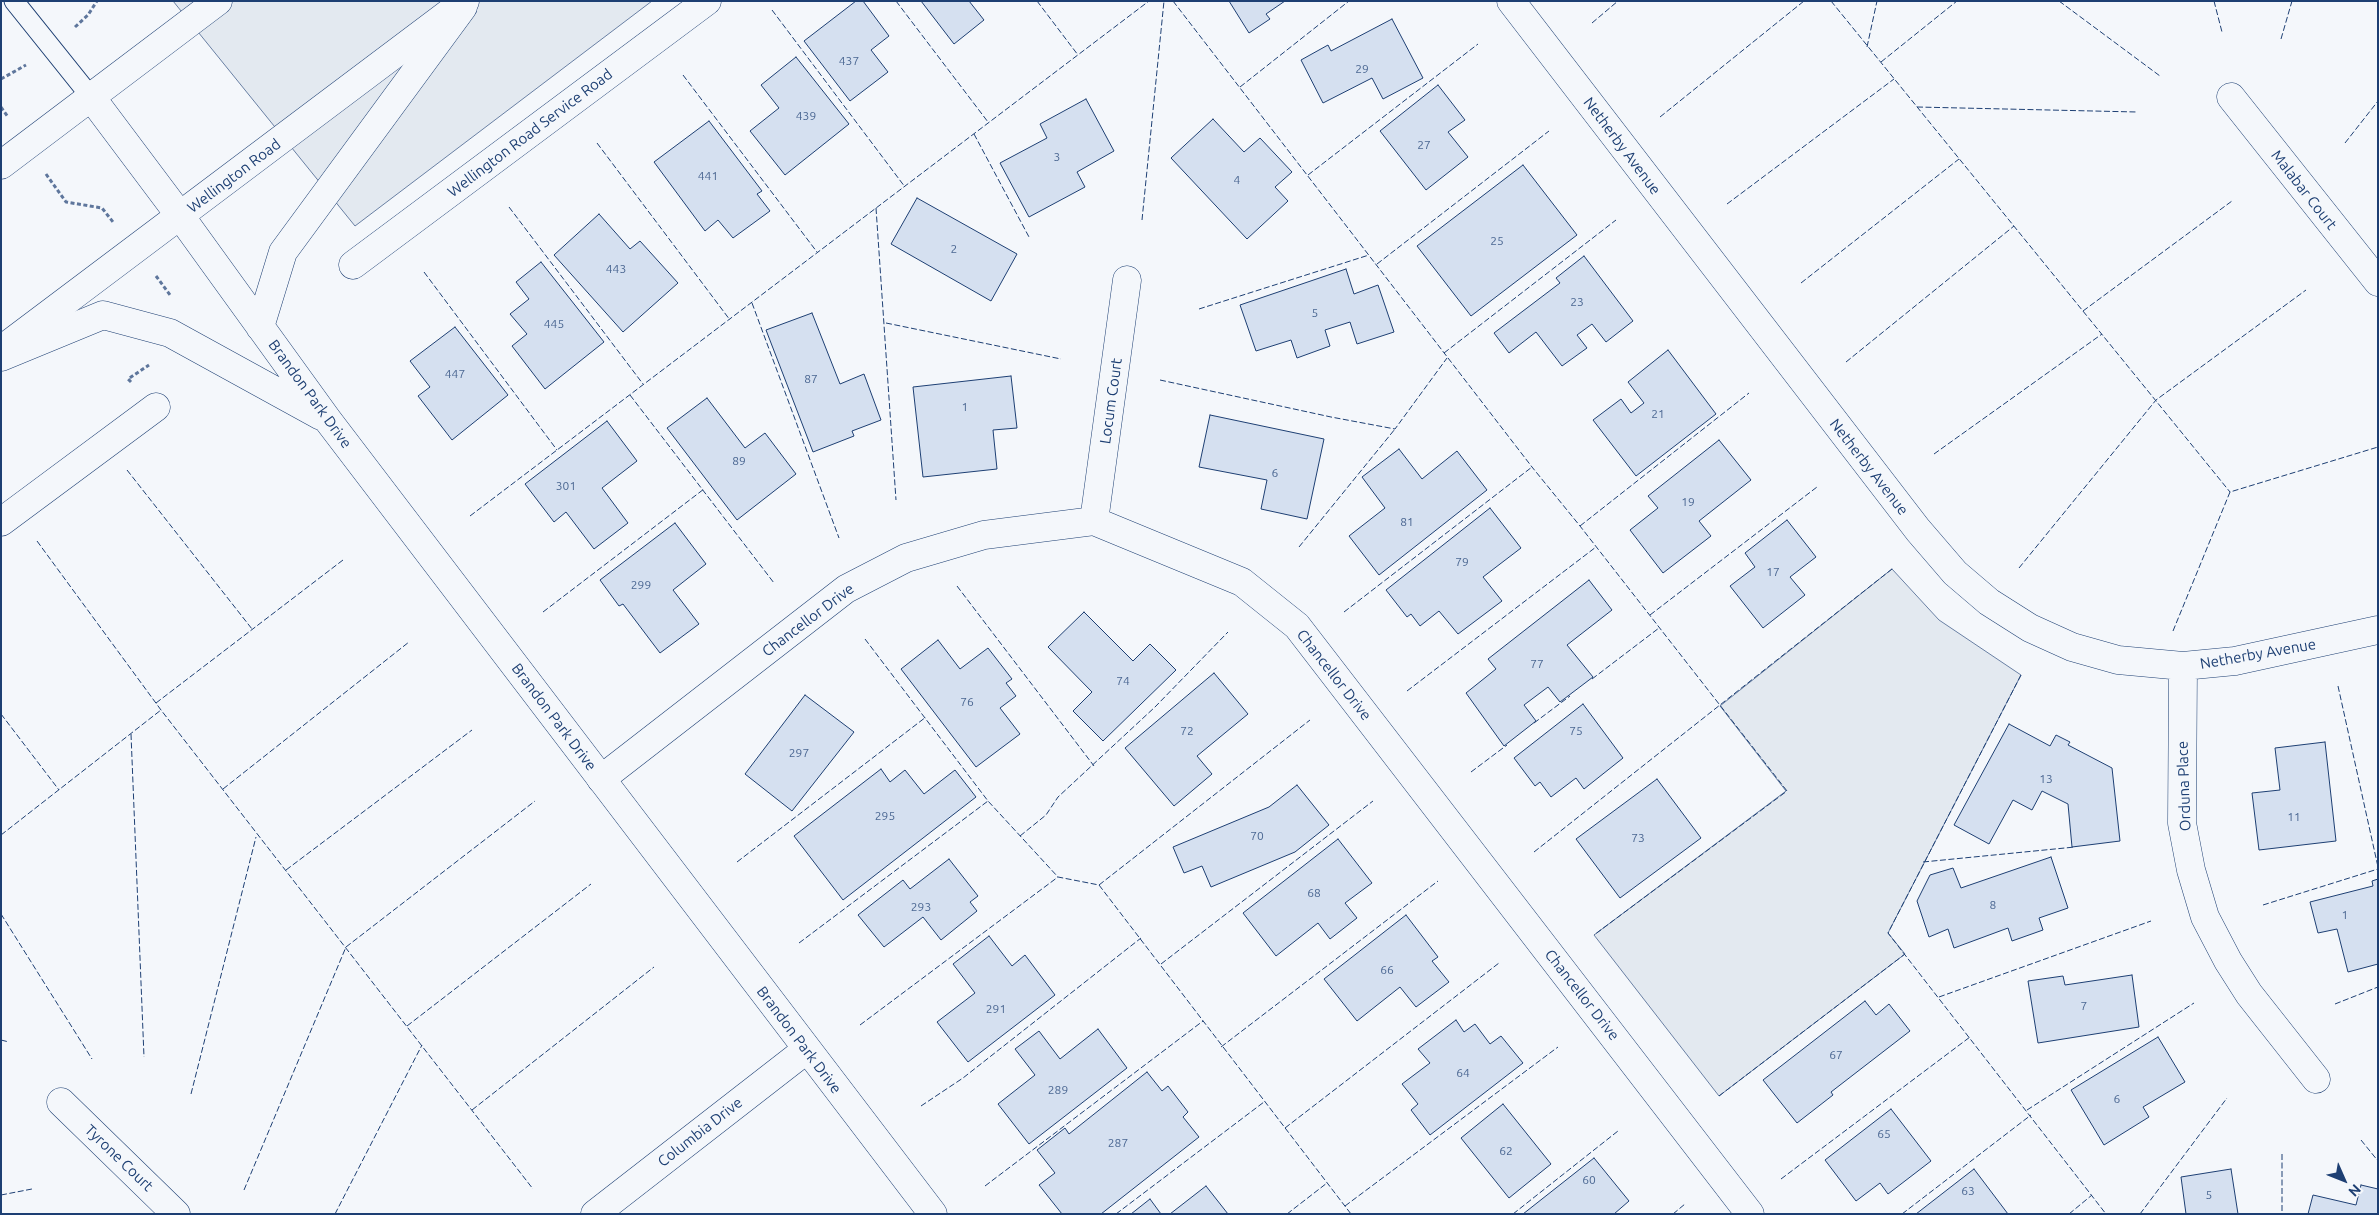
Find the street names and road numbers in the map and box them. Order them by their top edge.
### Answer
street label: Wellington Road Service Road [444,65,616,201]
street label: Netherby Avenue [1579,94,1665,198]
street label: Wellington Road [184,135,284,217]
street label: Malabar Court [2267,147,2341,233]
street label: Brandon Park Drive [265,336,355,452]
street label: Locum Court [1096,357,1126,445]
street label: Netherby Avenue [1826,415,1912,519]
street label: Chancellor Drive [758,580,858,660]
street label: Chancellor Drive [1293,626,1375,724]
street label: Netherby Avenue [2199,635,2317,673]
street label: Brandon Park Drive [508,660,600,774]
street label: Orduna Place [2173,741,2195,831]
street label: Chancellor Drive [1541,946,1623,1044]
street label: Brandon Park Drive [753,983,845,1097]
street label: Columbia Drive [654,1093,746,1171]
street label: Tyrone Court [81,1121,157,1195]

